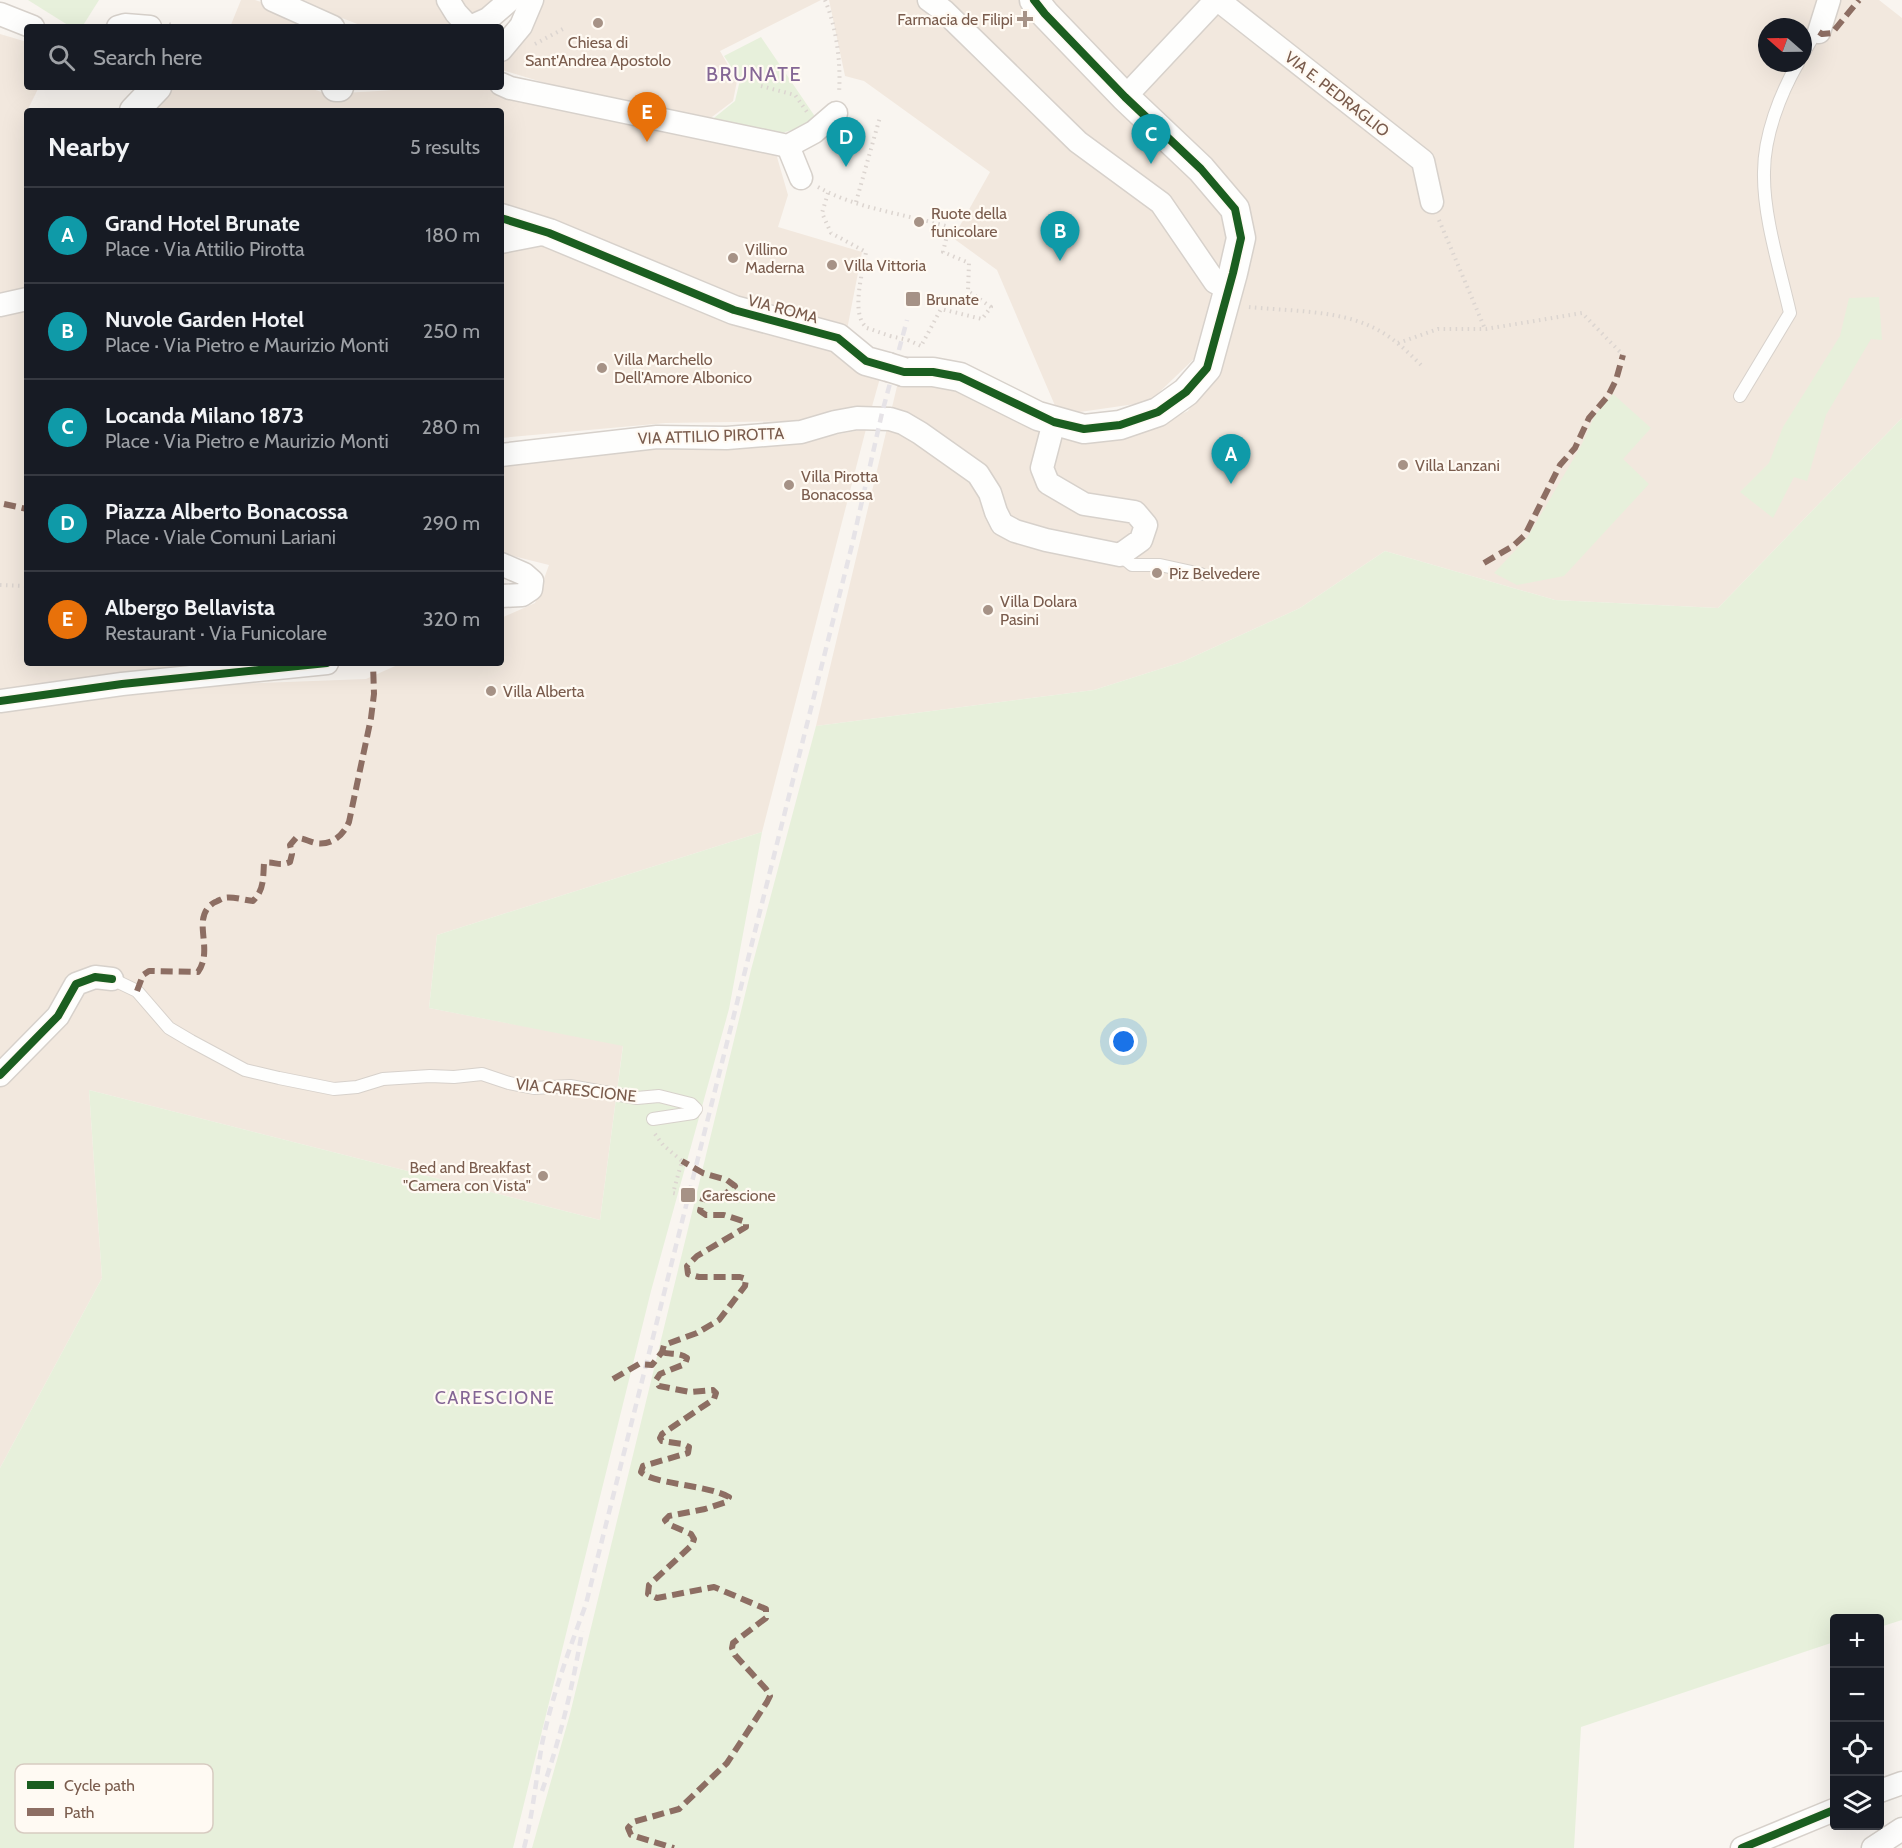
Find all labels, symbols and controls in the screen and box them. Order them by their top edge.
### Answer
place label: Farmacia de Filipi [897,10,1013,29]
marker: Farmacia de Filipi [1018,12,1032,26]
marker: Chiesa di Sant'Andrea Apostolo [591,16,605,30]
north arrow [1758,18,1812,72]
search box [24,24,504,90]
place label: Chiesa di Sant'Andrea Apostolo [525,33,671,70]
icon: search [45,41,78,74]
text: Search here [93,44,202,71]
street label: VIA E. PEDRAGLIO [1281,47,1393,141]
district label: BRUNATE [706,62,802,86]
pin: E [628,92,666,142]
pin: C [1132,114,1170,164]
pin: D [826,118,866,167]
text: Nearby [48,131,129,163]
text: 5 results [410,135,480,159]
place label: Ruote della funicolare [931,204,1007,241]
text: Grand Hotel Brunate [105,210,300,237]
pin: B [1040,212,1080,261]
marker: Ruote della funicolare [912,215,926,229]
text: A [61,223,74,247]
text: 180 m [425,223,480,247]
text: Place · Via Attilio Pirotta [105,237,305,261]
place label: Villino Maderna [745,240,805,277]
marker: Villino Maderna [726,251,740,265]
place label: Villa Vittoria [844,256,927,275]
marker: Villa Vittoria [825,258,839,272]
marker: Brunate [904,290,922,308]
place label: Brunate [926,290,979,309]
street label: VIA ROMA [746,291,820,328]
text: Nuvole Garden Hotel [105,306,304,333]
text: B [61,319,74,343]
text: 250 m [423,319,480,343]
text: Place · Via Pietro e Maurizio Monti [105,333,389,357]
place label: Villa Marchello Dell'Amore Albonico [614,350,752,387]
marker: Villa Marchello Dell'Amore Albonico [595,361,609,375]
text: Locanda Milano 1873 [105,402,304,429]
text: C [61,415,74,439]
text: 280 m [421,415,480,439]
street label: VIA ATTILIO PIROTTA [638,424,785,448]
text: Place · Via Pietro e Maurizio Monti [105,429,389,453]
pin: A [1212,434,1250,484]
place label: Villa Lanzani [1415,456,1500,475]
marker: Villa Lanzani [1396,458,1410,472]
place label: Villa Pirotta Bonacossa [801,467,878,504]
marker: Villa Pirotta Bonacossa [782,478,796,492]
text: Piazza Alberto Bonacossa [105,498,348,525]
text: D [60,511,75,535]
text: 290 m [422,511,480,535]
text: Place · Viale Comuni Lariani [105,525,336,549]
place label: Piz Belvedere [1169,564,1260,583]
marker: Piz Belvedere [1150,566,1164,580]
place label: Villa Dolara Pasini [1000,592,1077,629]
text: Albergo Bellavista [105,594,275,621]
marker: Villa Dolara Pasini [981,603,995,617]
text: E [62,607,73,631]
text: 320 m [423,607,480,631]
text: Restaurant · Via Funicolare [105,621,327,645]
place label: Villa Alberta [503,682,585,701]
marker: Villa Alberta [484,684,498,698]
your location [1109,1027,1138,1056]
street label: VIA CARESCIONE [515,1074,637,1106]
place label: Bed and Breakfast "Camera con Vista" [403,1158,532,1195]
marker: Bed and Breakfast "Camera con Vista" [536,1169,550,1183]
marker: Carescione [679,1186,697,1204]
place label: Carescione [702,1186,776,1205]
district label: CARESCIONE [435,1387,555,1409]
map controls [1830,1614,1884,1830]
button: + [1830,1614,1884,1668]
button: − [1830,1668,1884,1722]
button: locate [1830,1722,1884,1776]
legend [15,1764,213,1833]
text: Cycle path [64,1776,135,1795]
button: layers [1830,1776,1884,1830]
text: Path [64,1803,95,1822]

